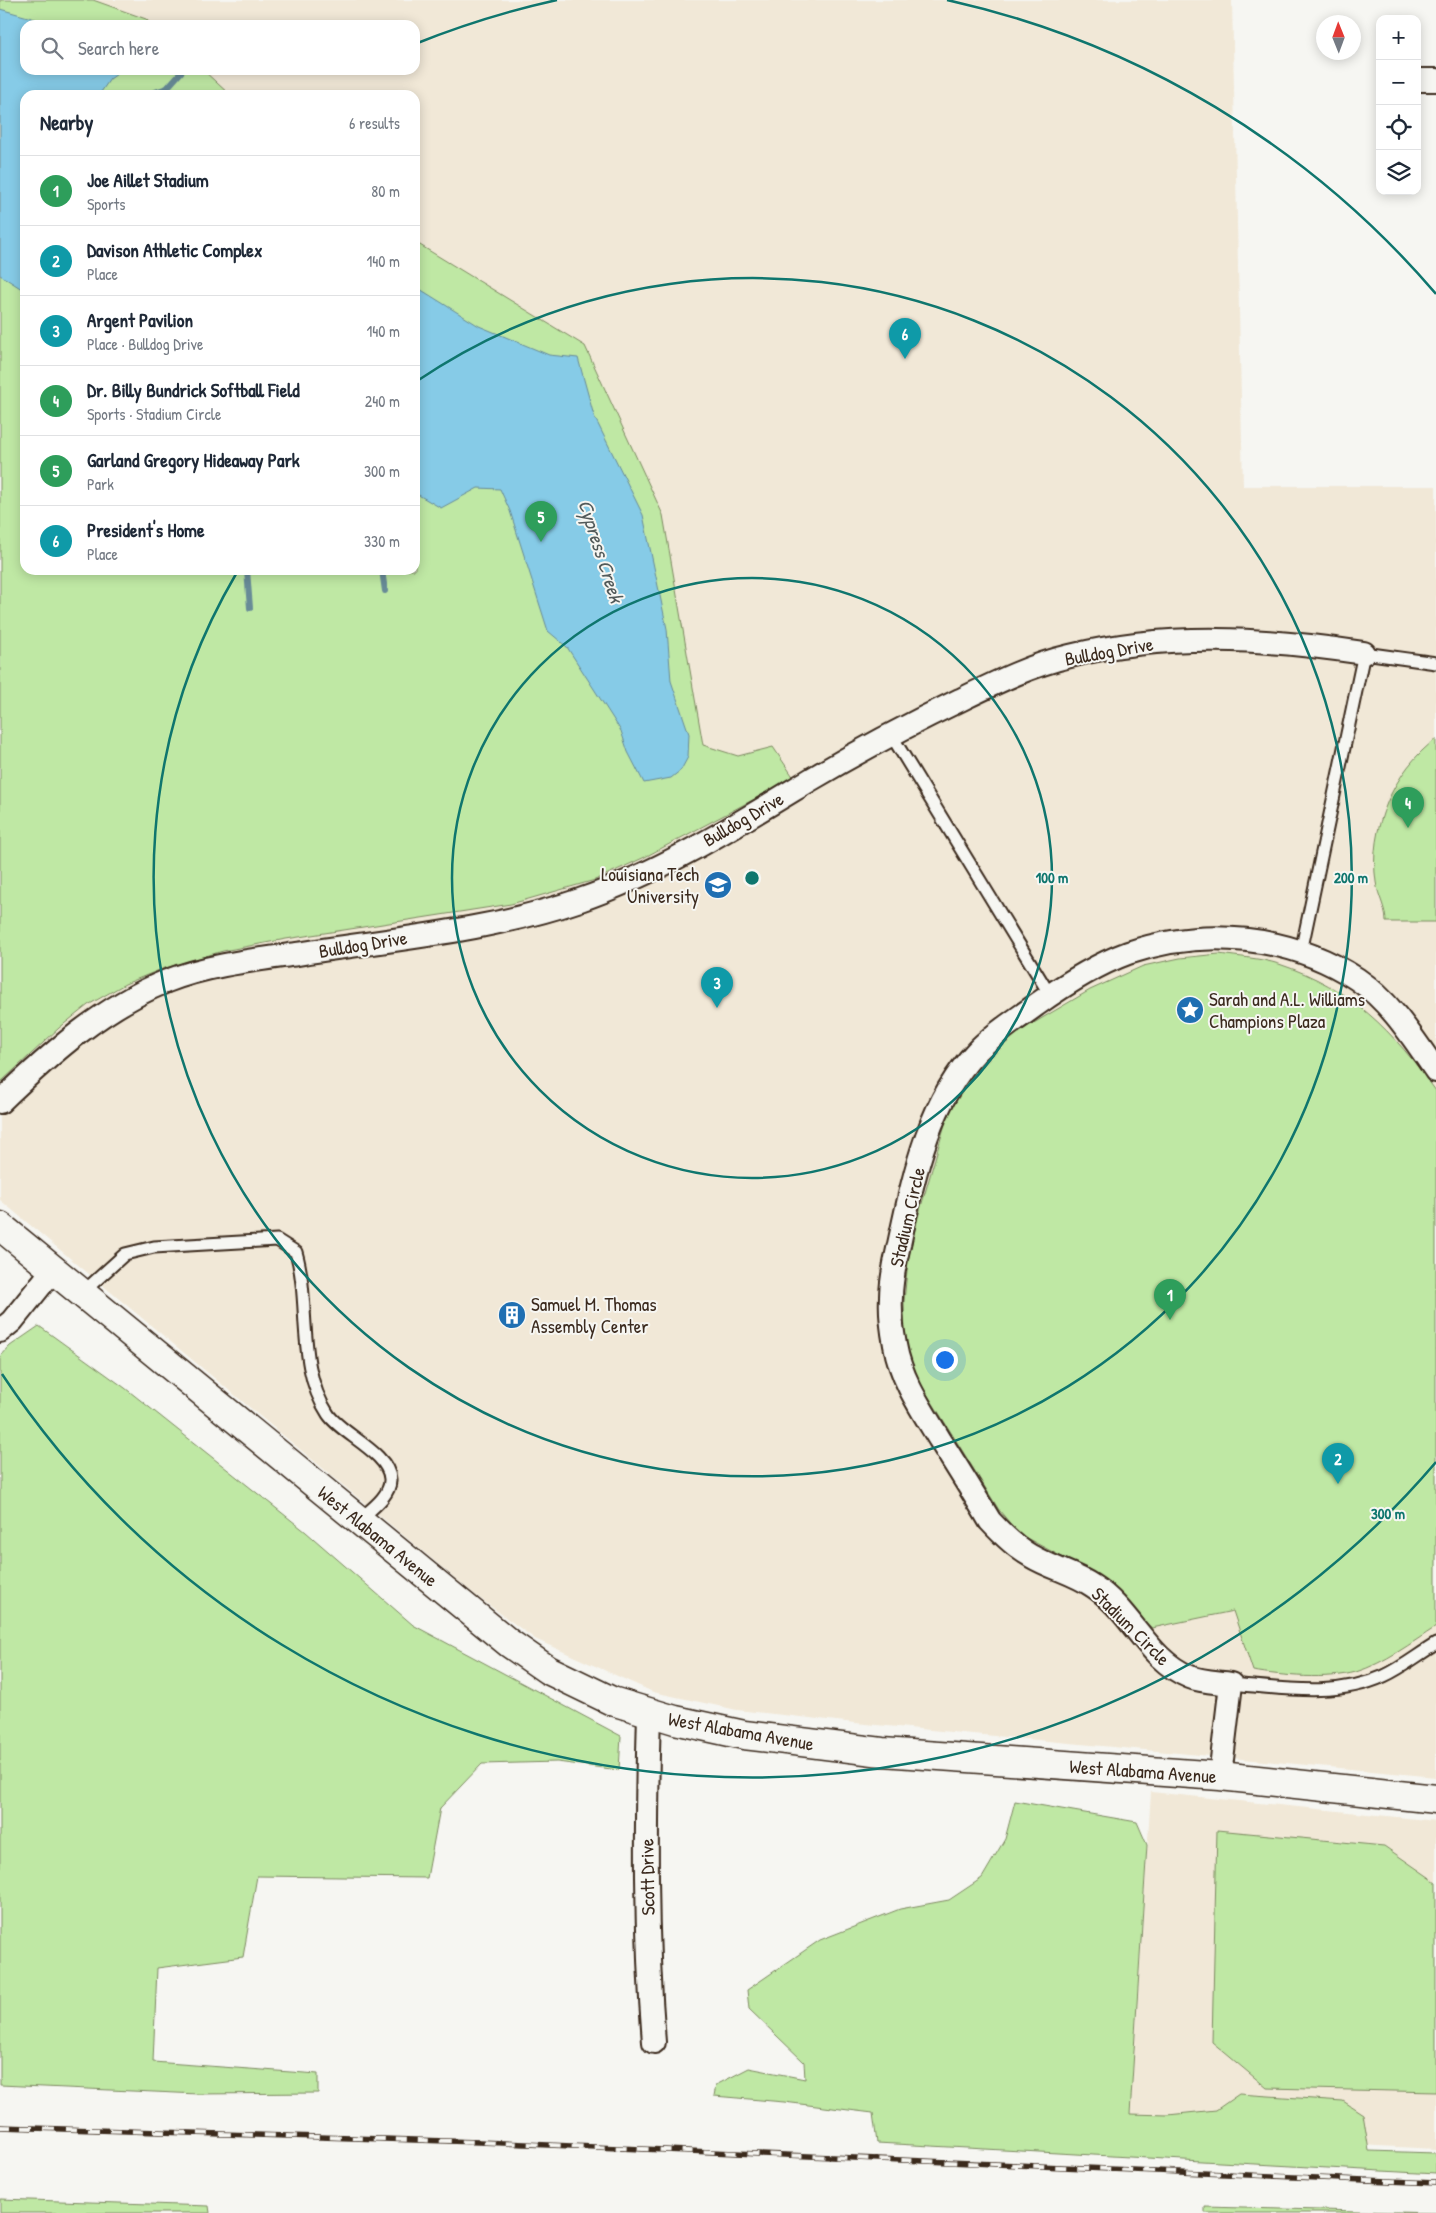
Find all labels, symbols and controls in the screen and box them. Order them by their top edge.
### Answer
north arrow [1316,15,1361,60]
map controls [1376,15,1421,195]
button: + [1376,15,1421,60]
search box [20,20,420,75]
icon: search [38,34,66,62]
text: Search here [78,35,159,61]
button: − [1376,60,1421,105]
button: locate [1376,105,1421,150]
text: Nearby [40,108,93,137]
text: 6 results [349,112,400,134]
button: layers [1376,150,1421,195]
text: Joe Aillet Stadium [87,167,209,193]
text: 1 [53,180,59,202]
text: 80 m [371,180,400,202]
text: Sports [87,193,125,215]
text: Davison Athletic Complex [87,237,262,263]
text: 2 [52,250,60,272]
text: 140 m [366,250,400,272]
text: Place [87,263,118,285]
text: Argent Pavilion [87,307,193,333]
pin: 6 [889,318,921,359]
text: 3 [52,320,60,342]
text: 140 m [366,320,400,342]
text: Place · Bulldog Drive [87,333,203,355]
text: Dr. Billy Bundrick Softball Field [87,377,300,403]
text: 4 [53,390,59,412]
text: 240 m [365,390,400,412]
text: Sports · Stadium Circle [87,403,221,425]
text: Garland Gregory Hideaway Park [87,447,300,473]
text: 5 [53,460,59,482]
text: 300 m [364,460,400,482]
text: Park [87,473,114,495]
water label: Cypress Creek [571,496,631,608]
pin: 5 [525,501,557,542]
text: President's Home [87,517,205,543]
text: 6 [53,530,59,552]
text: 330 m [364,530,400,552]
text: Place [87,543,118,565]
street label: Bulldog Drive [1063,630,1156,672]
street label: Bulldog Drive [698,785,788,853]
pin: 4 [1392,787,1424,828]
place label: Louisiana Tech University [601,861,699,909]
text: 100 m [1036,867,1068,888]
text: 200 m [1334,867,1368,888]
centre of rings [743,869,761,887]
school or university icon: Louisiana Tech University [703,870,733,900]
street label: Bulldog Drive [317,924,409,964]
pin: 3 [701,967,733,1008]
place label: Sarah and A.L. Williams Champions Plaza [1209,986,1365,1034]
place icon: Sarah and A.L. Williams Champions Plaza [1175,995,1205,1025]
street label: Stadium Circle [883,1164,931,1269]
pin: 1 [1154,1279,1186,1320]
place label: Samuel M. Thomas Assembly Center [531,1291,657,1339]
building icon: Samuel M. Thomas Assembly Center [497,1300,527,1330]
your location [932,1347,958,1373]
pin: 2 [1322,1443,1354,1484]
street label: West Alabama Avenue [313,1479,444,1593]
text: 300 m [1371,1503,1405,1524]
street label: Stadium Circle [1086,1581,1176,1671]
street label: West Alabama Avenue [666,1705,816,1757]
street label: West Alabama Avenue [1069,1753,1218,1789]
street label: Scott Drive [633,1838,661,1916]

